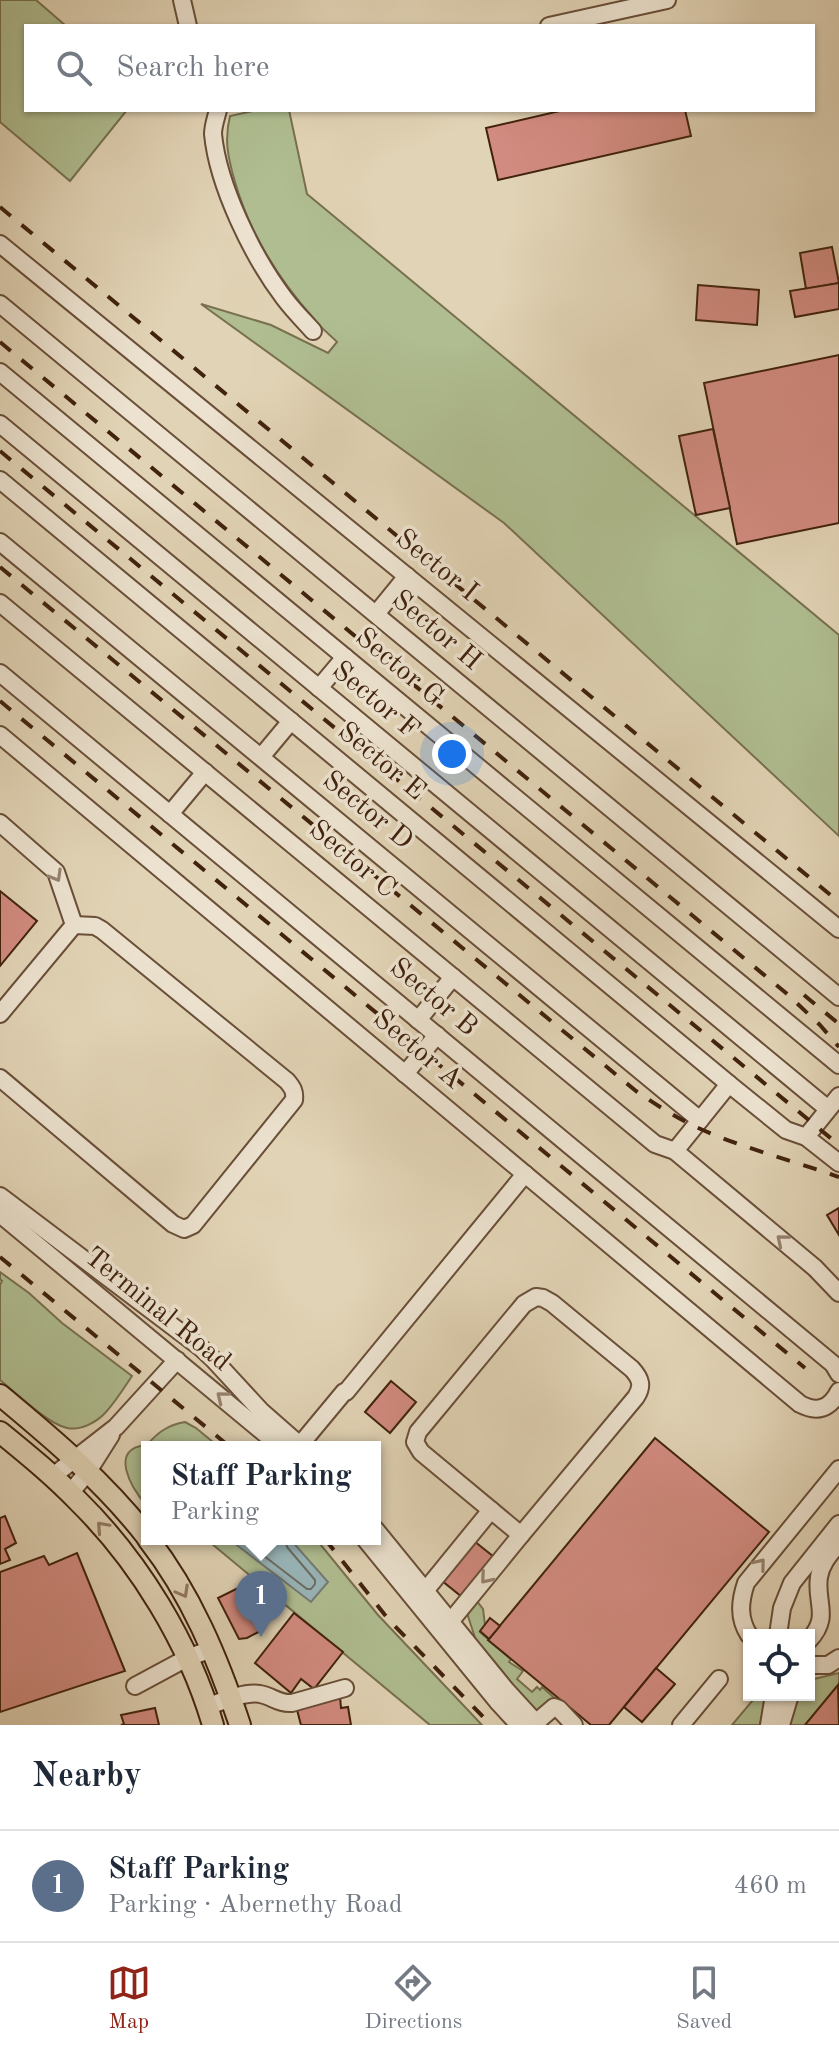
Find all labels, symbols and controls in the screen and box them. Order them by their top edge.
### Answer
search box [24,24,815,112]
icon: search [52,46,96,90]
text: Search here [116,53,270,83]
street label: Sector I [390,525,482,607]
street label: Sector H [386,586,486,676]
street label: Sector G [350,623,448,713]
street label: Sector F [326,657,424,745]
street label: Sector E [332,718,430,806]
your location [432,734,472,774]
street label: Sector D [316,766,418,856]
street label: Sector C [303,816,401,904]
one-way arrow [46,868,61,882]
street label: Sector B [384,954,482,1042]
street label: Sector A [367,1005,467,1095]
one-way arrow [777,1235,791,1250]
street label: Terminal Road [79,1243,235,1377]
one-way arrow [216,1392,231,1407]
popup [141,1441,381,1545]
text: Staff Parking [170,1462,352,1492]
text: Parking [170,1499,259,1525]
one-way arrow [98,1521,112,1536]
one-way arrow [750,1559,765,1574]
one-way arrow [481,1569,496,1584]
pin: 1 [235,1571,287,1637]
one-way arrow [174,1584,189,1599]
map controls [743,1629,815,1701]
button: locate [743,1629,815,1701]
text: Nearby [32,1760,142,1794]
text: Staff Parking [108,1855,289,1885]
text: 1 [50,1873,66,1899]
text: 460 m [734,1873,807,1899]
text: Parking · Abernethy Road [108,1892,403,1918]
tab: Map [107,1961,151,2036]
tab: Directions [365,1961,462,2036]
tab: Saved [676,1961,732,2036]

